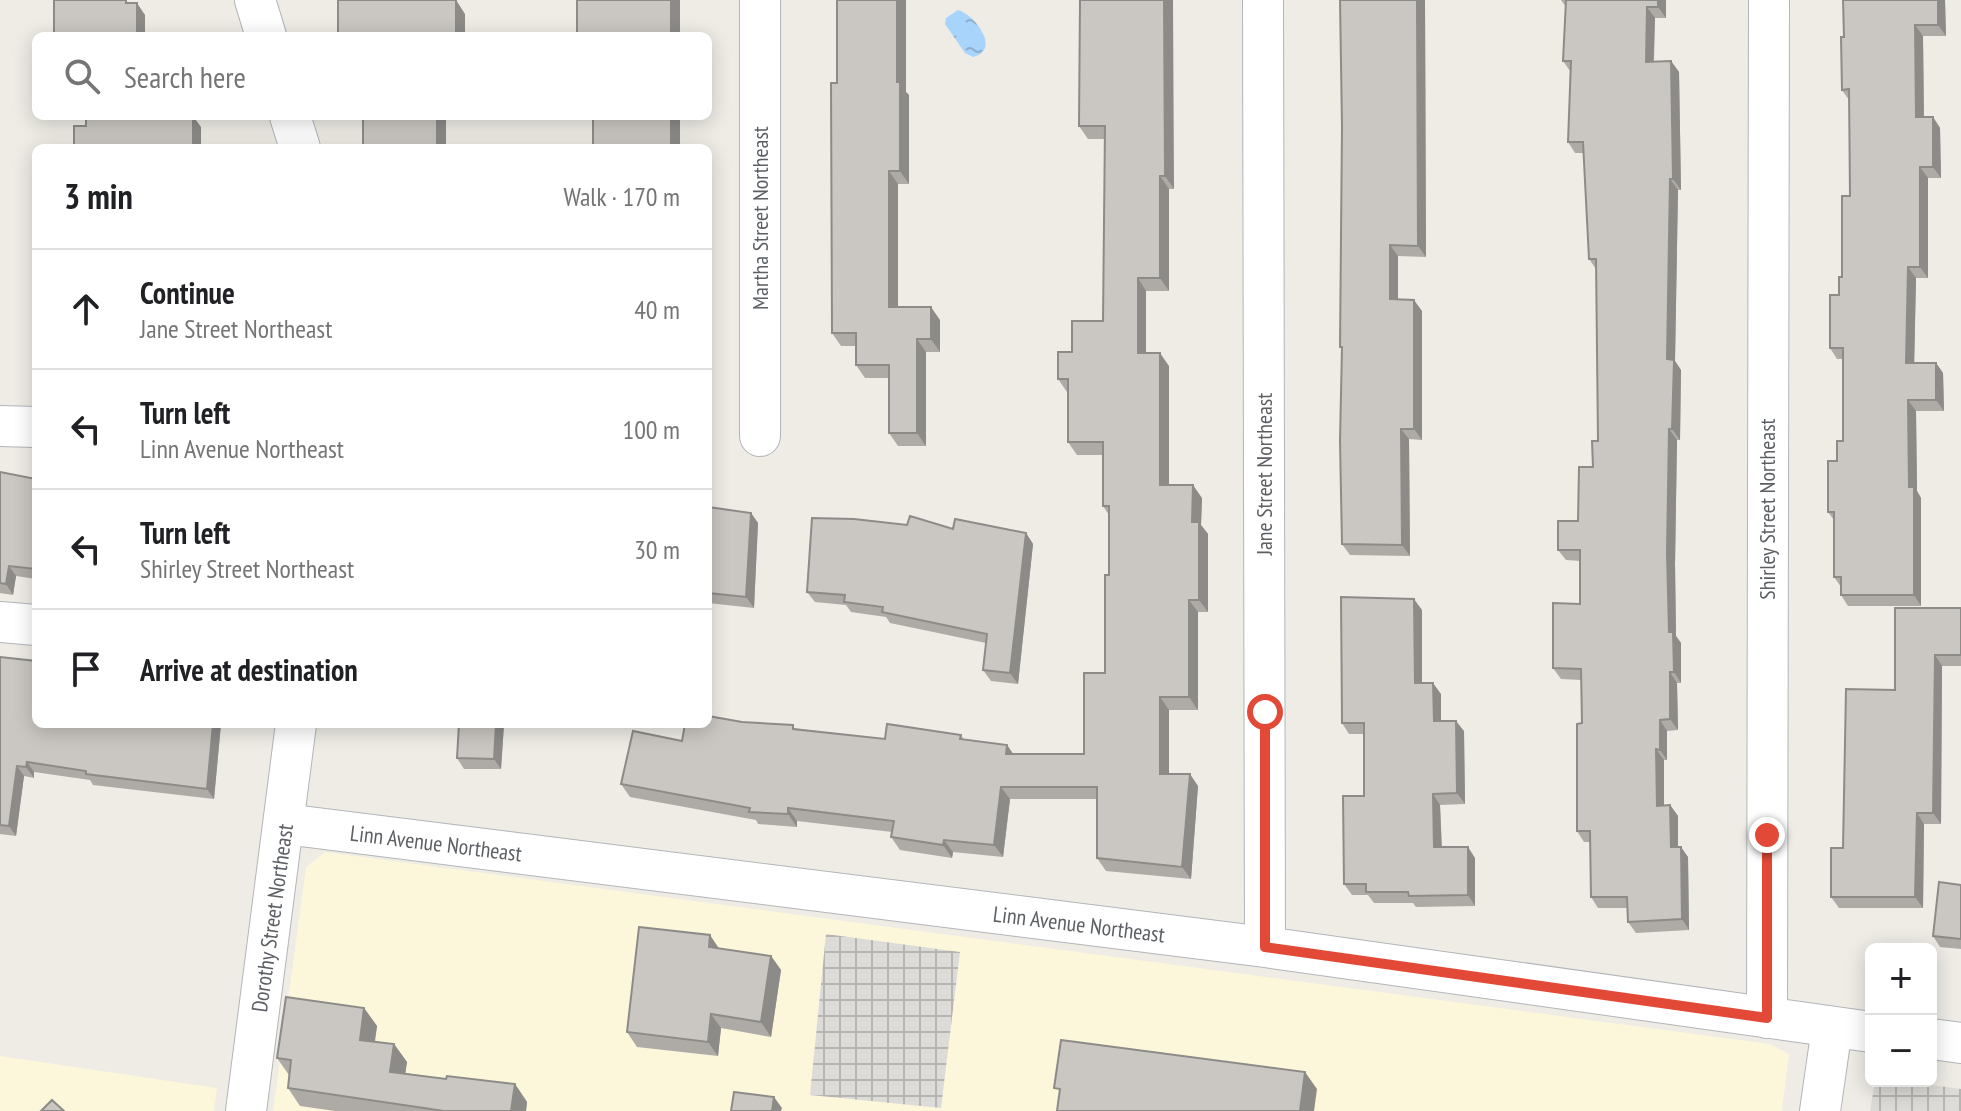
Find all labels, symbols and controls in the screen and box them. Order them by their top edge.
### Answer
search box [32,32,712,120]
icon: search [60,54,104,98]
text: Search here [124,57,246,96]
street label: Martha Street Northeast [746,126,774,310]
text: 3 min [64,174,133,218]
text: Walk · 170 m [563,180,680,213]
text: Continue [140,273,235,312]
icon: ahead [64,287,108,331]
text: 40 m [634,293,680,326]
text: Jane Street Northeast [140,312,332,345]
text: Turn left [140,393,230,432]
street label: Jane Street Northeast [1250,393,1278,556]
icon: left [64,407,108,451]
text: 100 m [622,413,680,446]
street label: Shirley Street Northeast [1753,418,1781,600]
text: Linn Avenue Northeast [140,432,344,465]
text: Turn left [140,513,230,552]
icon: left [64,527,108,571]
text: 30 m [634,533,680,566]
text: Shirley Street Northeast [140,552,354,585]
icon: arrive [64,647,108,691]
text: Arrive at destination [140,650,358,689]
route start [1247,694,1283,730]
route end [1749,817,1785,853]
street label: Linn Avenue Northeast [349,819,523,867]
street label: Dorothy Street Northeast [245,822,299,1014]
street label: Linn Avenue Northeast [992,900,1166,948]
map controls [1865,943,1937,1087]
button: + [1865,943,1937,1015]
button: − [1865,1015,1937,1087]

